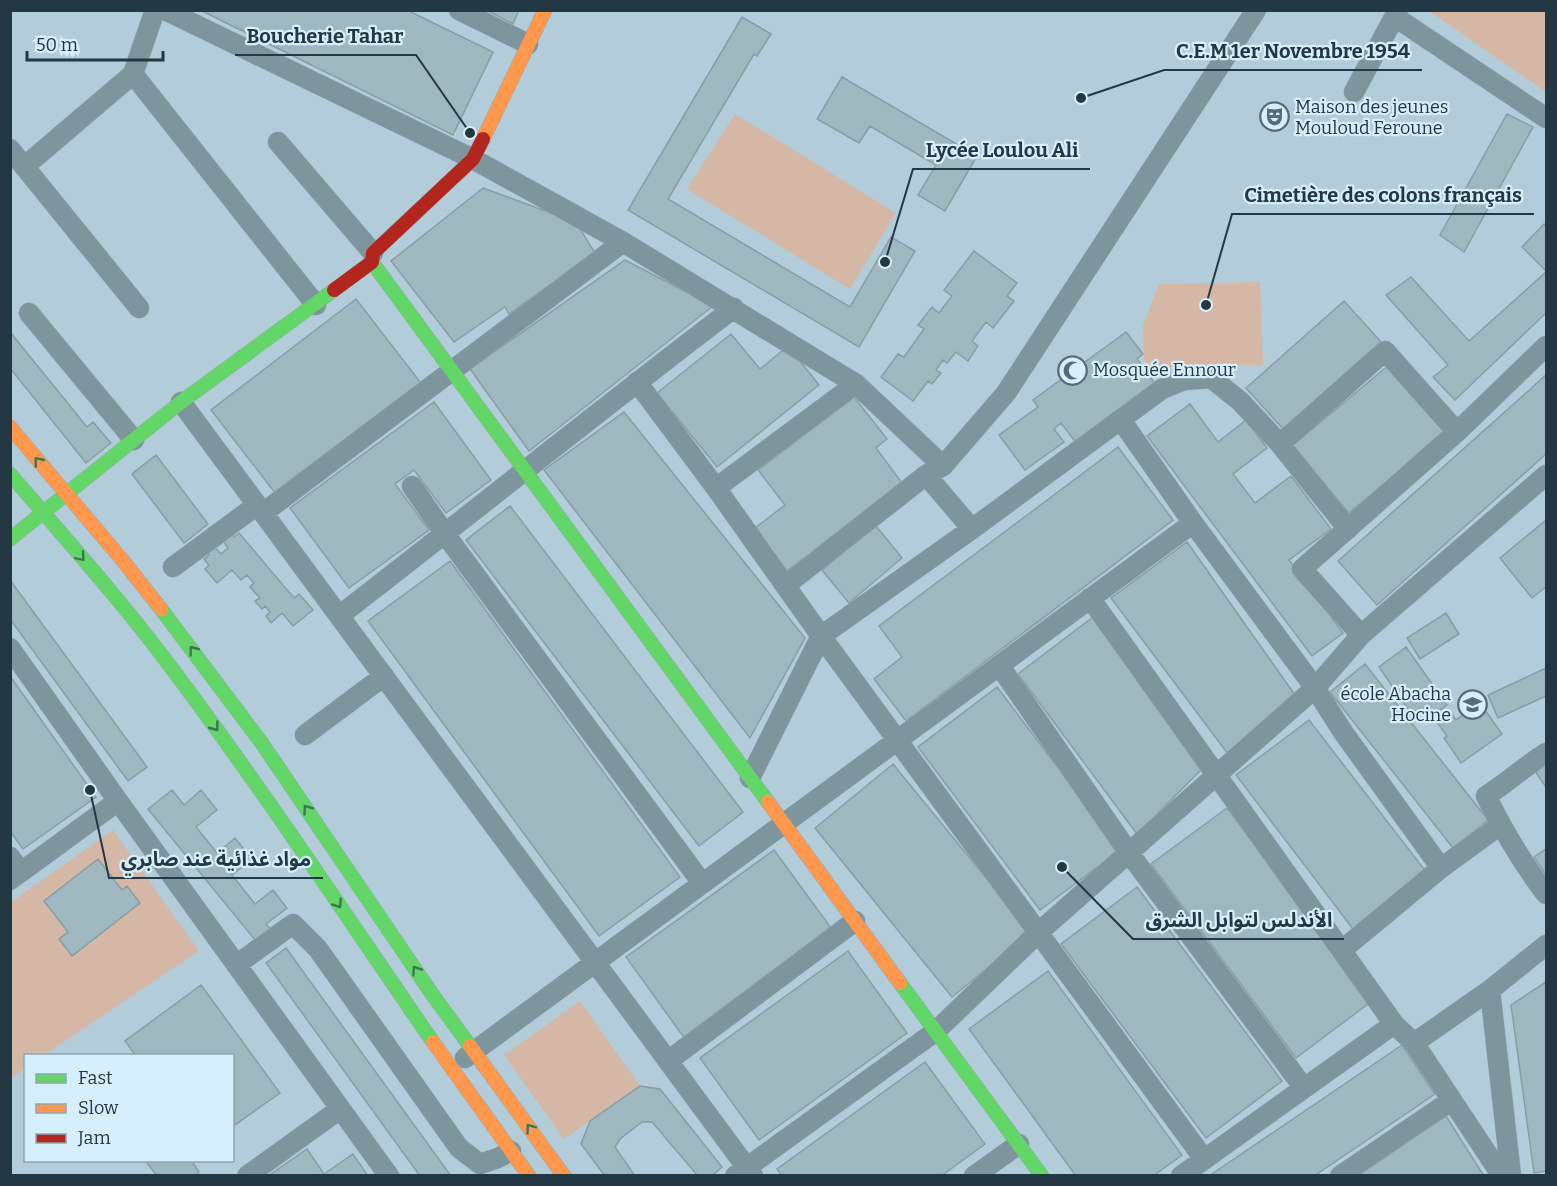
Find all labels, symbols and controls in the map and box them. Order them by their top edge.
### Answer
callout: Boucherie Tahar [235,17,416,55]
scale bar [27,24,164,62]
text: Boucherie Tahar [246,24,404,48]
callout: C.E.M 1er Novembre 1954 [1164,32,1422,70]
text: 50 m [36,34,78,56]
text: C.E.M 1er Novembre 1954 [1176,39,1410,63]
place label: Maison des jeunes Mouloud Feroune [1295,96,1448,139]
theatre icon: Maison des jeunes Mouloud Feroune [1258,101,1290,133]
callout: Lycée Loulou Ali [913,131,1090,169]
text: Lycée Loulou Ali [926,138,1079,162]
callout: Cimetière des colons français [1232,176,1534,214]
text: Cimetière des colons français [1244,183,1522,207]
mosque icon: Mosquée Ennour [1056,354,1088,386]
place label: Mosquée Ennour [1093,359,1236,381]
one-way arrow [35,457,46,468]
one-way arrow [74,550,85,561]
one-way arrow [189,646,200,657]
place label: école Abacha Hocine [1341,683,1451,726]
school or university icon: école Abacha Hocine [1456,688,1488,720]
one-way arrow [208,720,219,731]
one-way arrow [303,804,314,815]
callout: مواد غذائية عند صابري [109,840,323,878]
text: مواد غذائية عند صابري [121,847,311,876]
one-way arrow [331,898,342,909]
callout: الأندلس لتوابل الشرق [1133,901,1344,939]
text: الأندلس لتوابل الشرق [1146,908,1332,932]
one-way arrow [412,966,423,977]
legend [24,1054,234,1162]
text: Fast [78,1067,113,1089]
text: Slow [78,1097,119,1119]
one-way arrow [526,1124,537,1135]
text: Jam [77,1127,111,1149]

